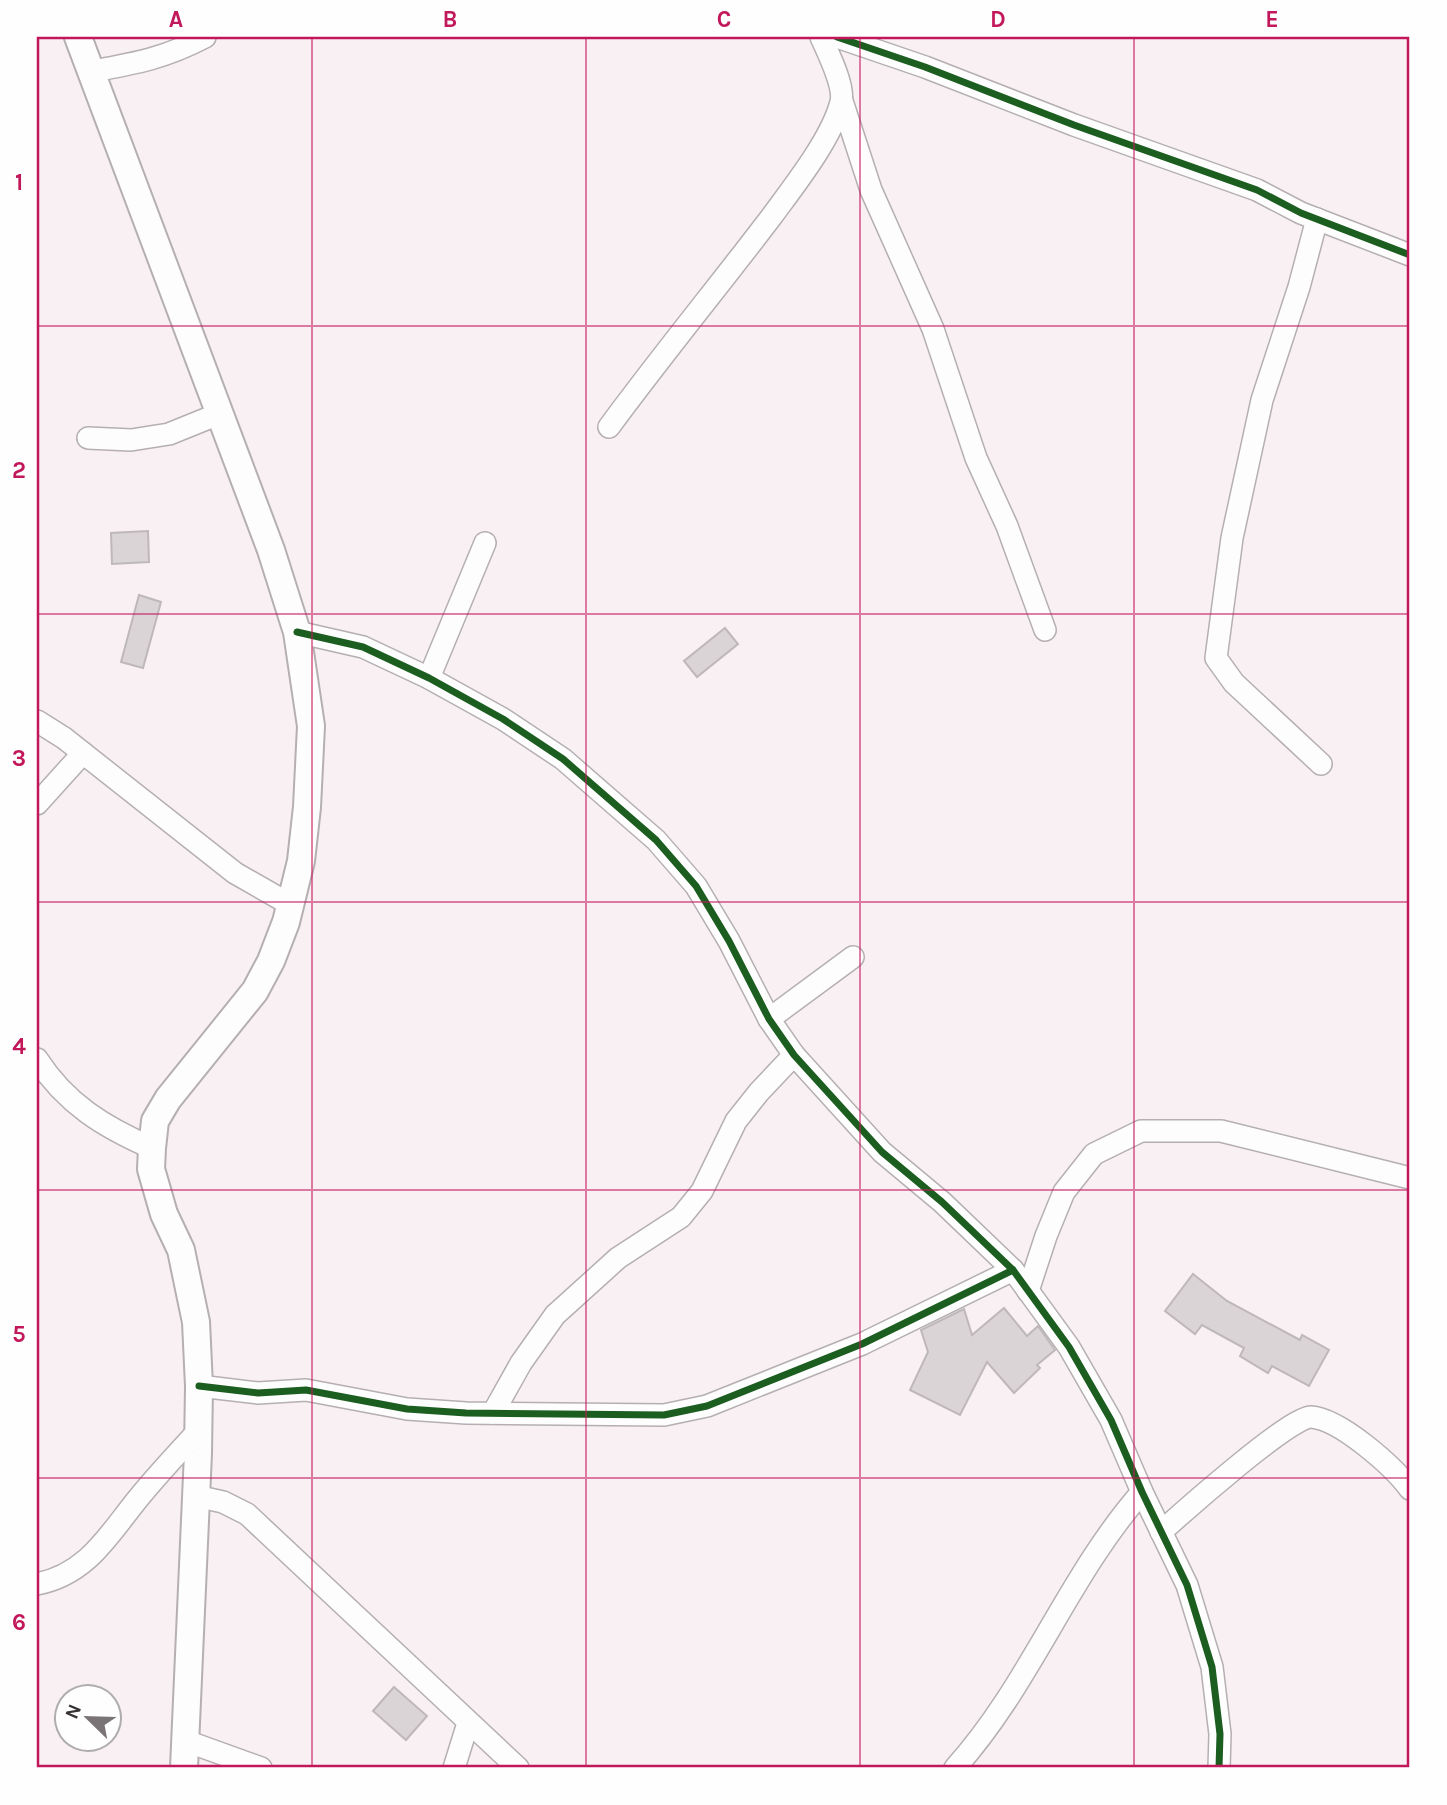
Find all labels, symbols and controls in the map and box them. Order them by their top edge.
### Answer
text: A [169,6,183,33]
text: B [443,6,457,33]
text: C [717,6,731,33]
text: D [990,6,1006,33]
text: E [1265,6,1279,33]
text: 1 [15,169,23,196]
text: 2 [12,457,26,484]
text: 3 [12,745,26,772]
text: 4 [12,1033,26,1060]
text: 5 [12,1321,26,1348]
text: 6 [12,1609,26,1636]
north arrow [52,1682,122,1752]
text: N [60,1701,86,1722]

